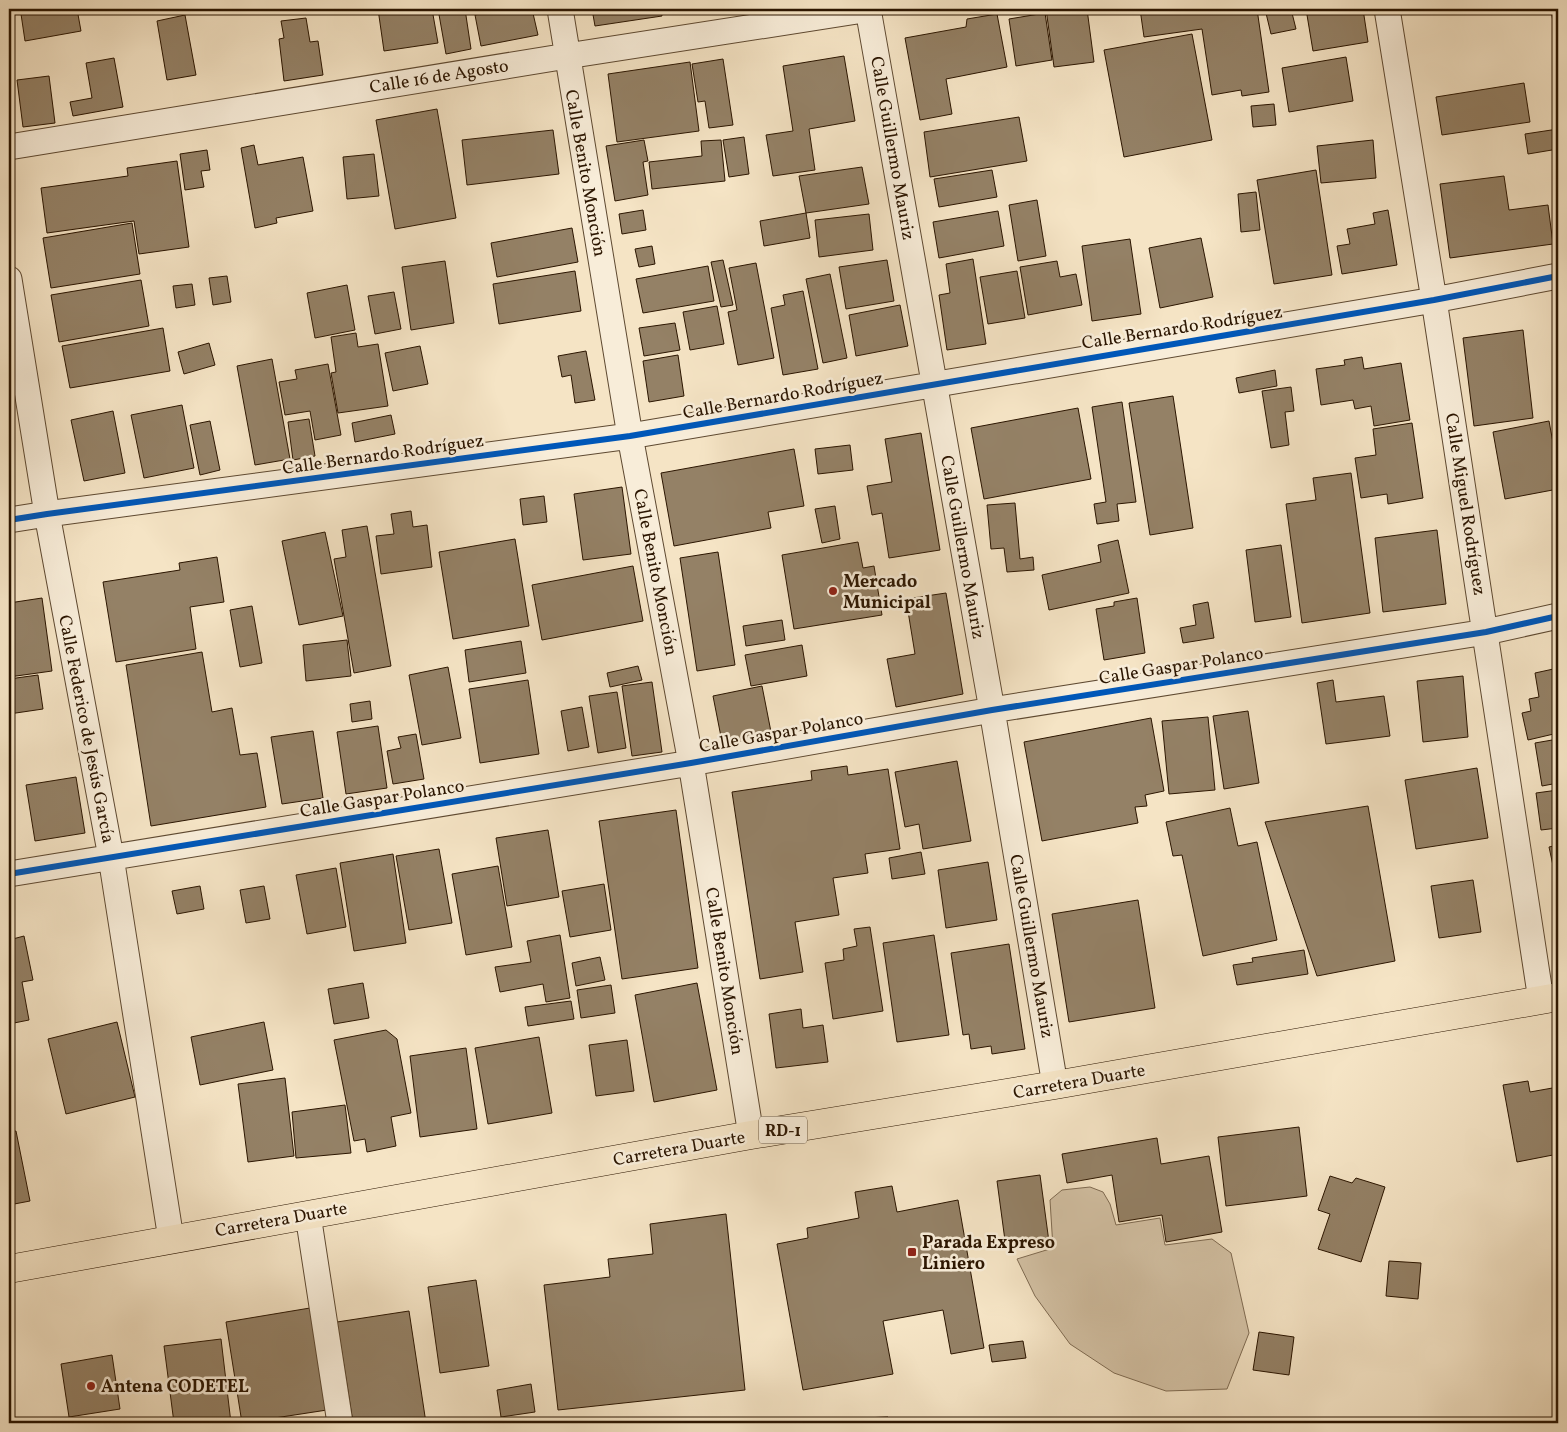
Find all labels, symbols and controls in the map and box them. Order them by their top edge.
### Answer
street label: Calle 16 de Agosto [368,54,511,101]
street label: Calle Guillermo Mauriz [863,54,920,242]
street label: Calle Benito Monción [558,88,612,259]
street label: Calle Bernardo Rodríguez [1080,300,1284,357]
street label: Calle Bernardo Rodríguez [681,367,885,426]
street label: Calle Miguel Rodríguez [1438,411,1491,597]
street label: Calle Bernardo Rodríguez [281,429,485,482]
street label: Calle Guillermo Mauriz [933,453,990,641]
street label: Calle Benito Monción [626,487,683,658]
place label: Mercado Municipal [843,570,931,616]
marker: Mercado Municipal [827,585,839,597]
street label: Calle Federico de Jesús García [51,613,120,846]
street label: Calle Gaspar Polanco [1097,641,1265,692]
street label: Calle Gaspar Polanco [697,707,865,760]
street label: Calle Gaspar Polanco [298,774,466,825]
street label: Calle Guillermo Mauriz [1002,852,1059,1040]
street label: Calle Benito Monción [698,886,749,1057]
street label: Carretera Duarte [1011,1059,1147,1106]
road number: RD-1 [759,1116,807,1144]
street label: Carretera Duarte [611,1126,747,1173]
street label: Carretera Duarte [213,1197,349,1244]
place label: Parada Expreso Liniero [922,1231,1055,1277]
marker: Parada Expreso Liniero [906,1246,918,1258]
place label: Antena CODETEL [101,1375,249,1400]
marker: Antena CODETEL [85,1380,97,1392]

